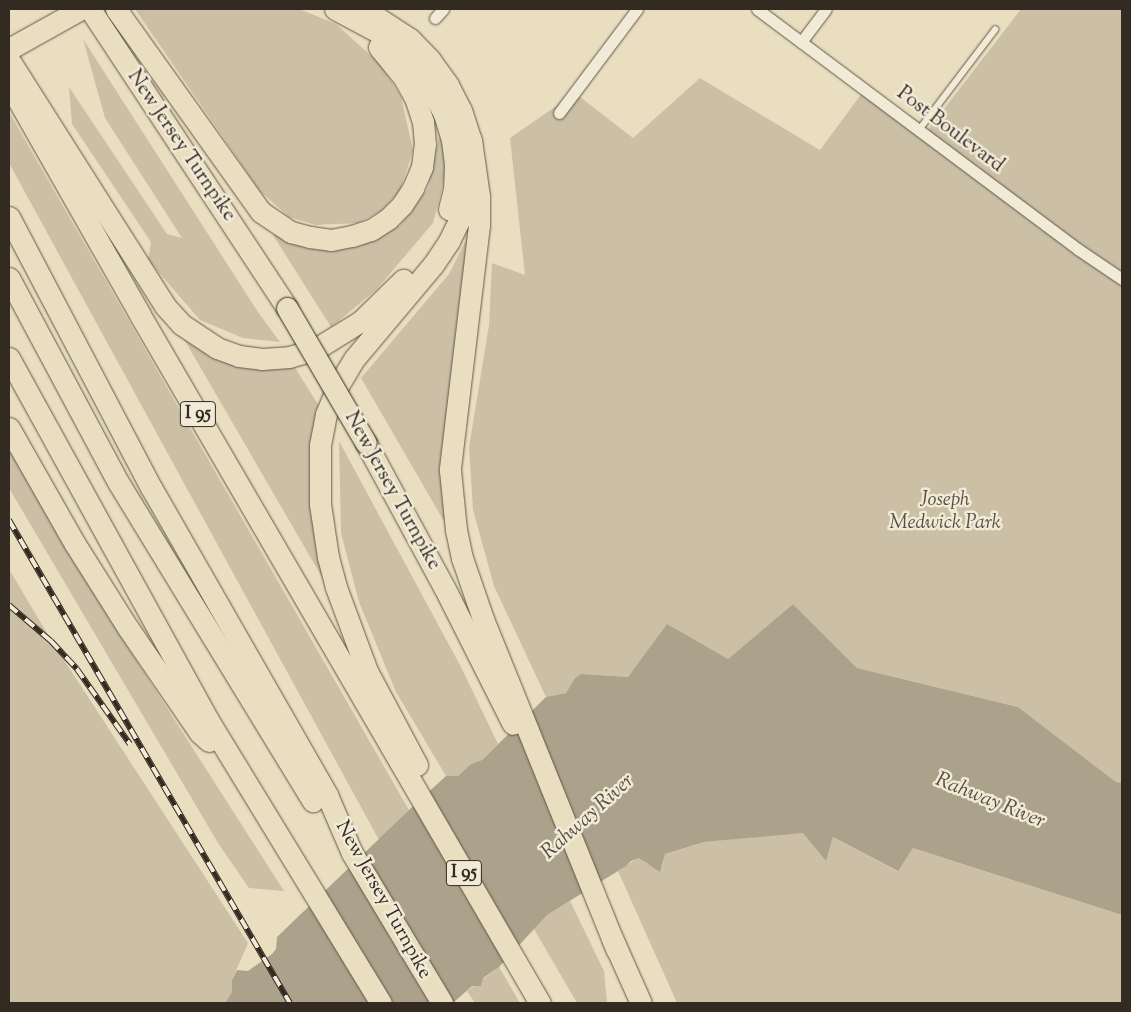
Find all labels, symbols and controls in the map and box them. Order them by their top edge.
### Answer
street label: New Jersey Turnpike [122,66,240,226]
street label: Post Boulevard [892,82,1008,178]
road number: I 95 [179,398,217,430]
street label: New Jersey Turnpike [339,408,445,574]
park label: Joseph Medwick Park [889,488,1001,535]
water label: Rahway River [932,768,1048,834]
water label: Rahway River [537,769,639,865]
street label: New Jersey Turnpike [330,817,436,983]
road number: I 95 [445,856,483,890]

